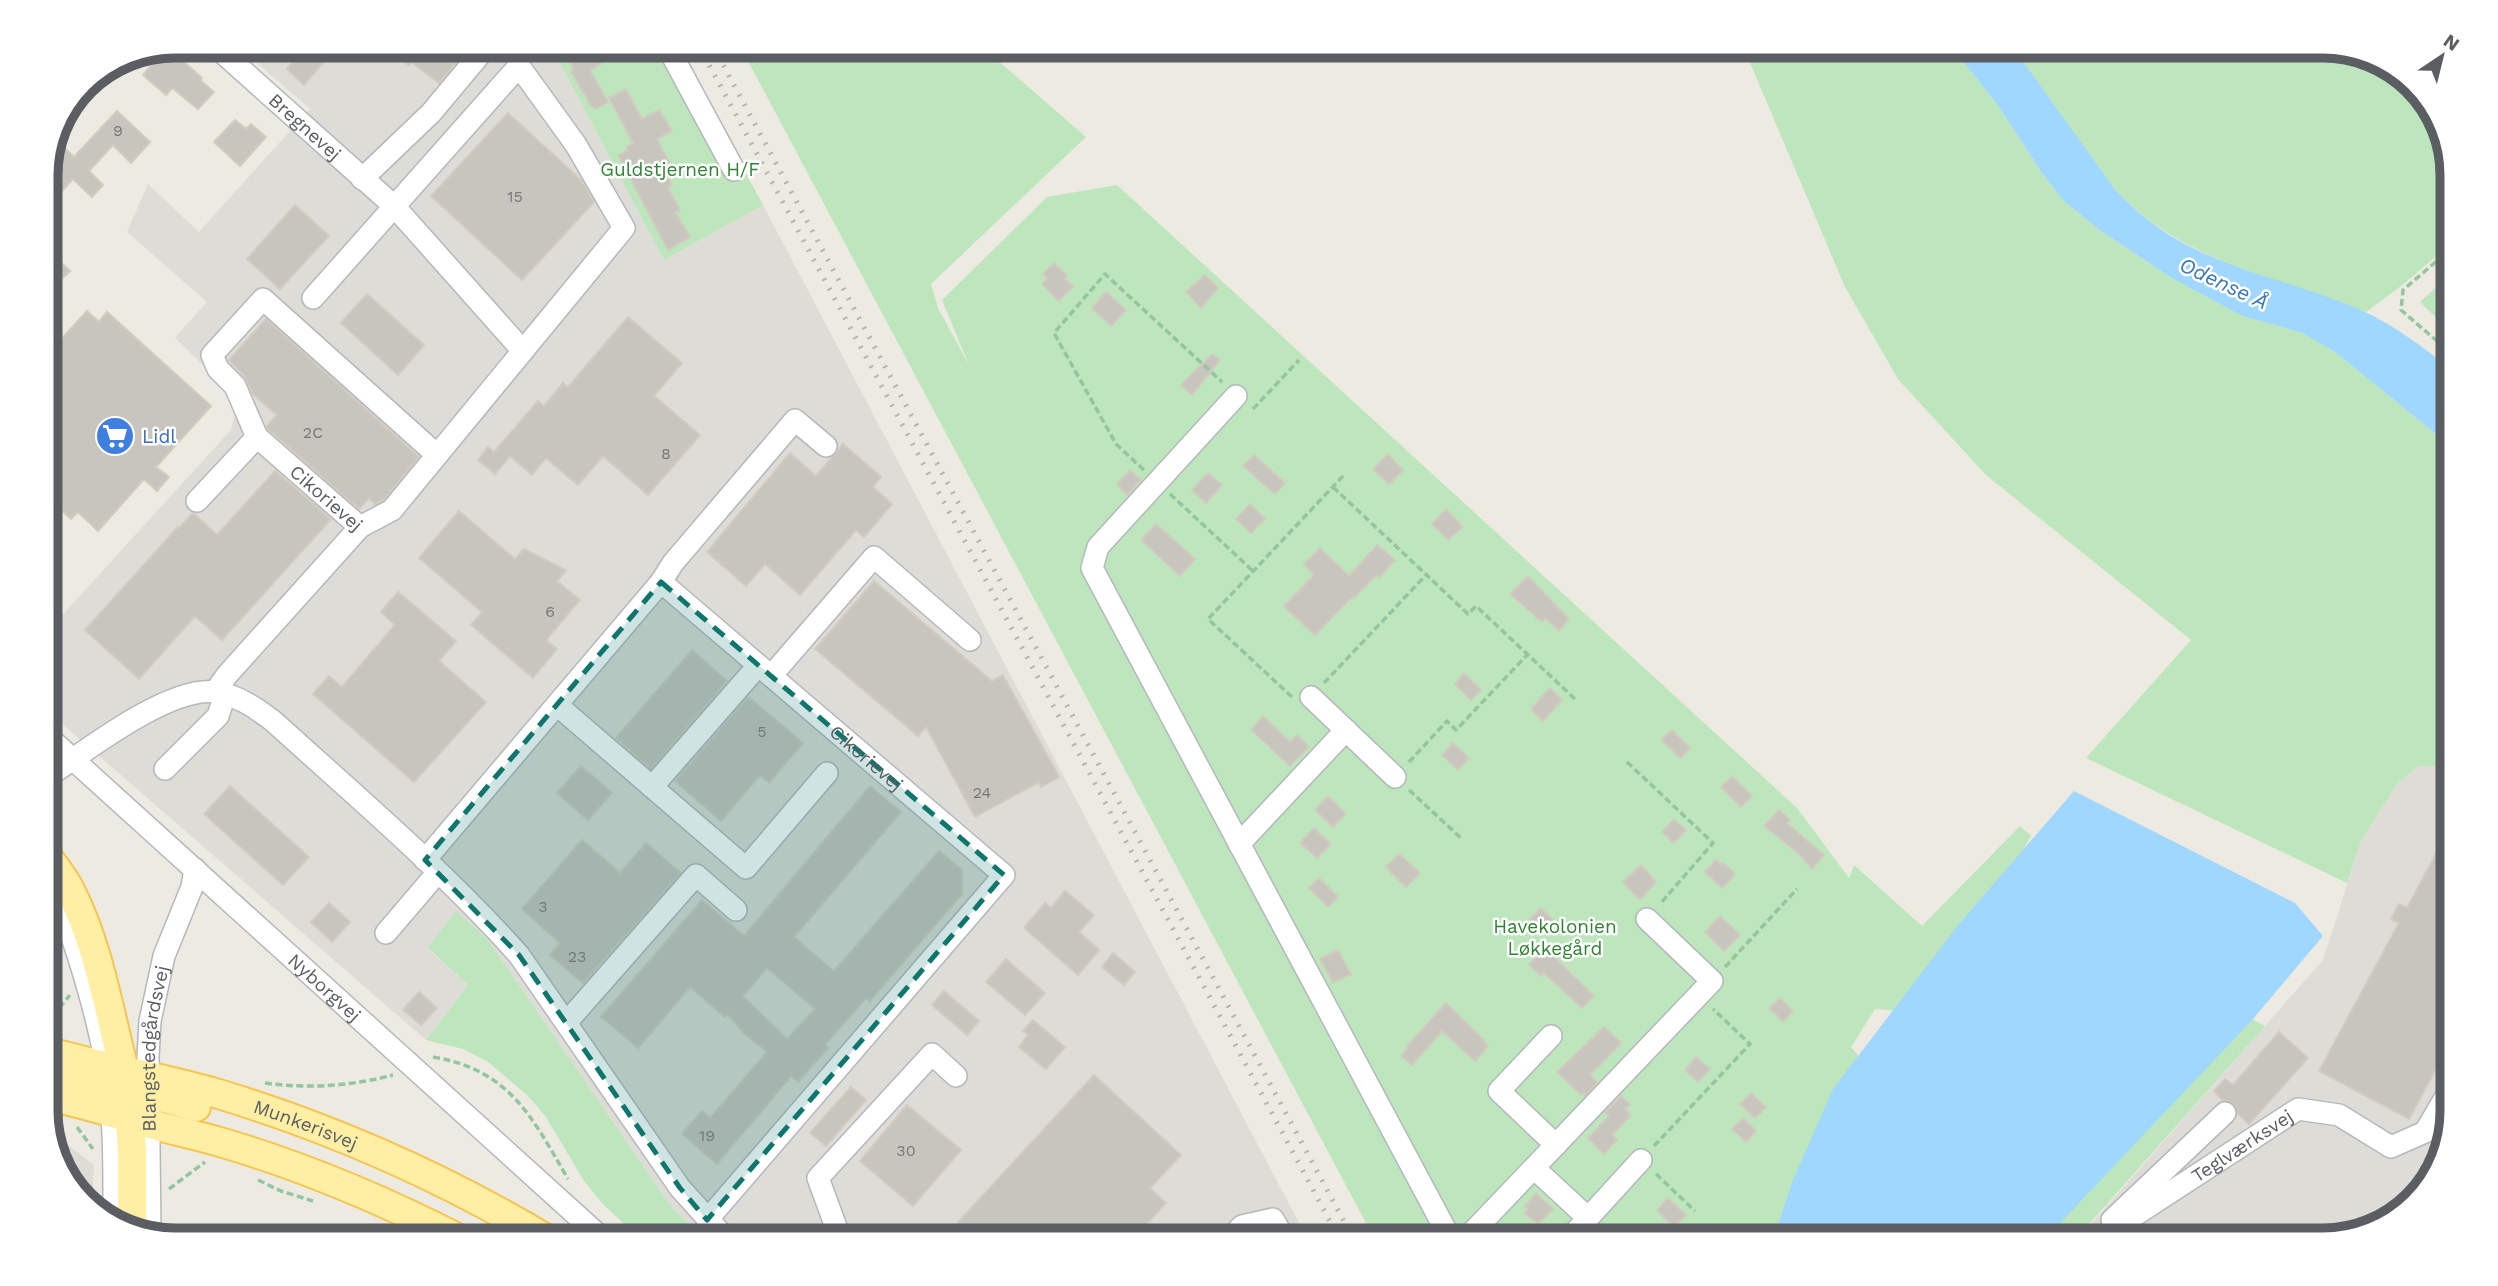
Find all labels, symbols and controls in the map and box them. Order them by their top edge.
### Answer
north arrow [2407,21,2477,91]
text: N [2439,29,2464,56]
street label: Bregnevej [264,88,346,165]
house number: 9 [113,121,123,140]
park label: Guldstjernen H/F [600,158,760,181]
house number: 15 [507,187,523,206]
water label: Odense Å [2176,252,2272,314]
supermarket icon: Lidl [94,415,136,457]
house number: 2C [303,423,323,442]
place label: Lidl [142,425,176,448]
house number: 8 [661,444,671,463]
street label: Cikorievej [285,460,368,536]
house number: 6 [545,602,555,621]
street label: Cikorievej [825,720,908,795]
house number: 5 [757,722,767,741]
house number: 24 [973,783,992,802]
house number: 3 [538,897,548,916]
park label: Havekolonien Løkkegård [1493,915,1617,960]
house number: 23 [568,947,586,966]
street label: Nyborgvej [284,948,366,1026]
street label: Blangstedgårdsvej [136,963,173,1132]
street label: Munkerisvej [251,1094,361,1154]
street label: Teglværksvej [2187,1104,2297,1187]
house number: 19 [699,1126,715,1145]
house number: 30 [896,1141,916,1160]

